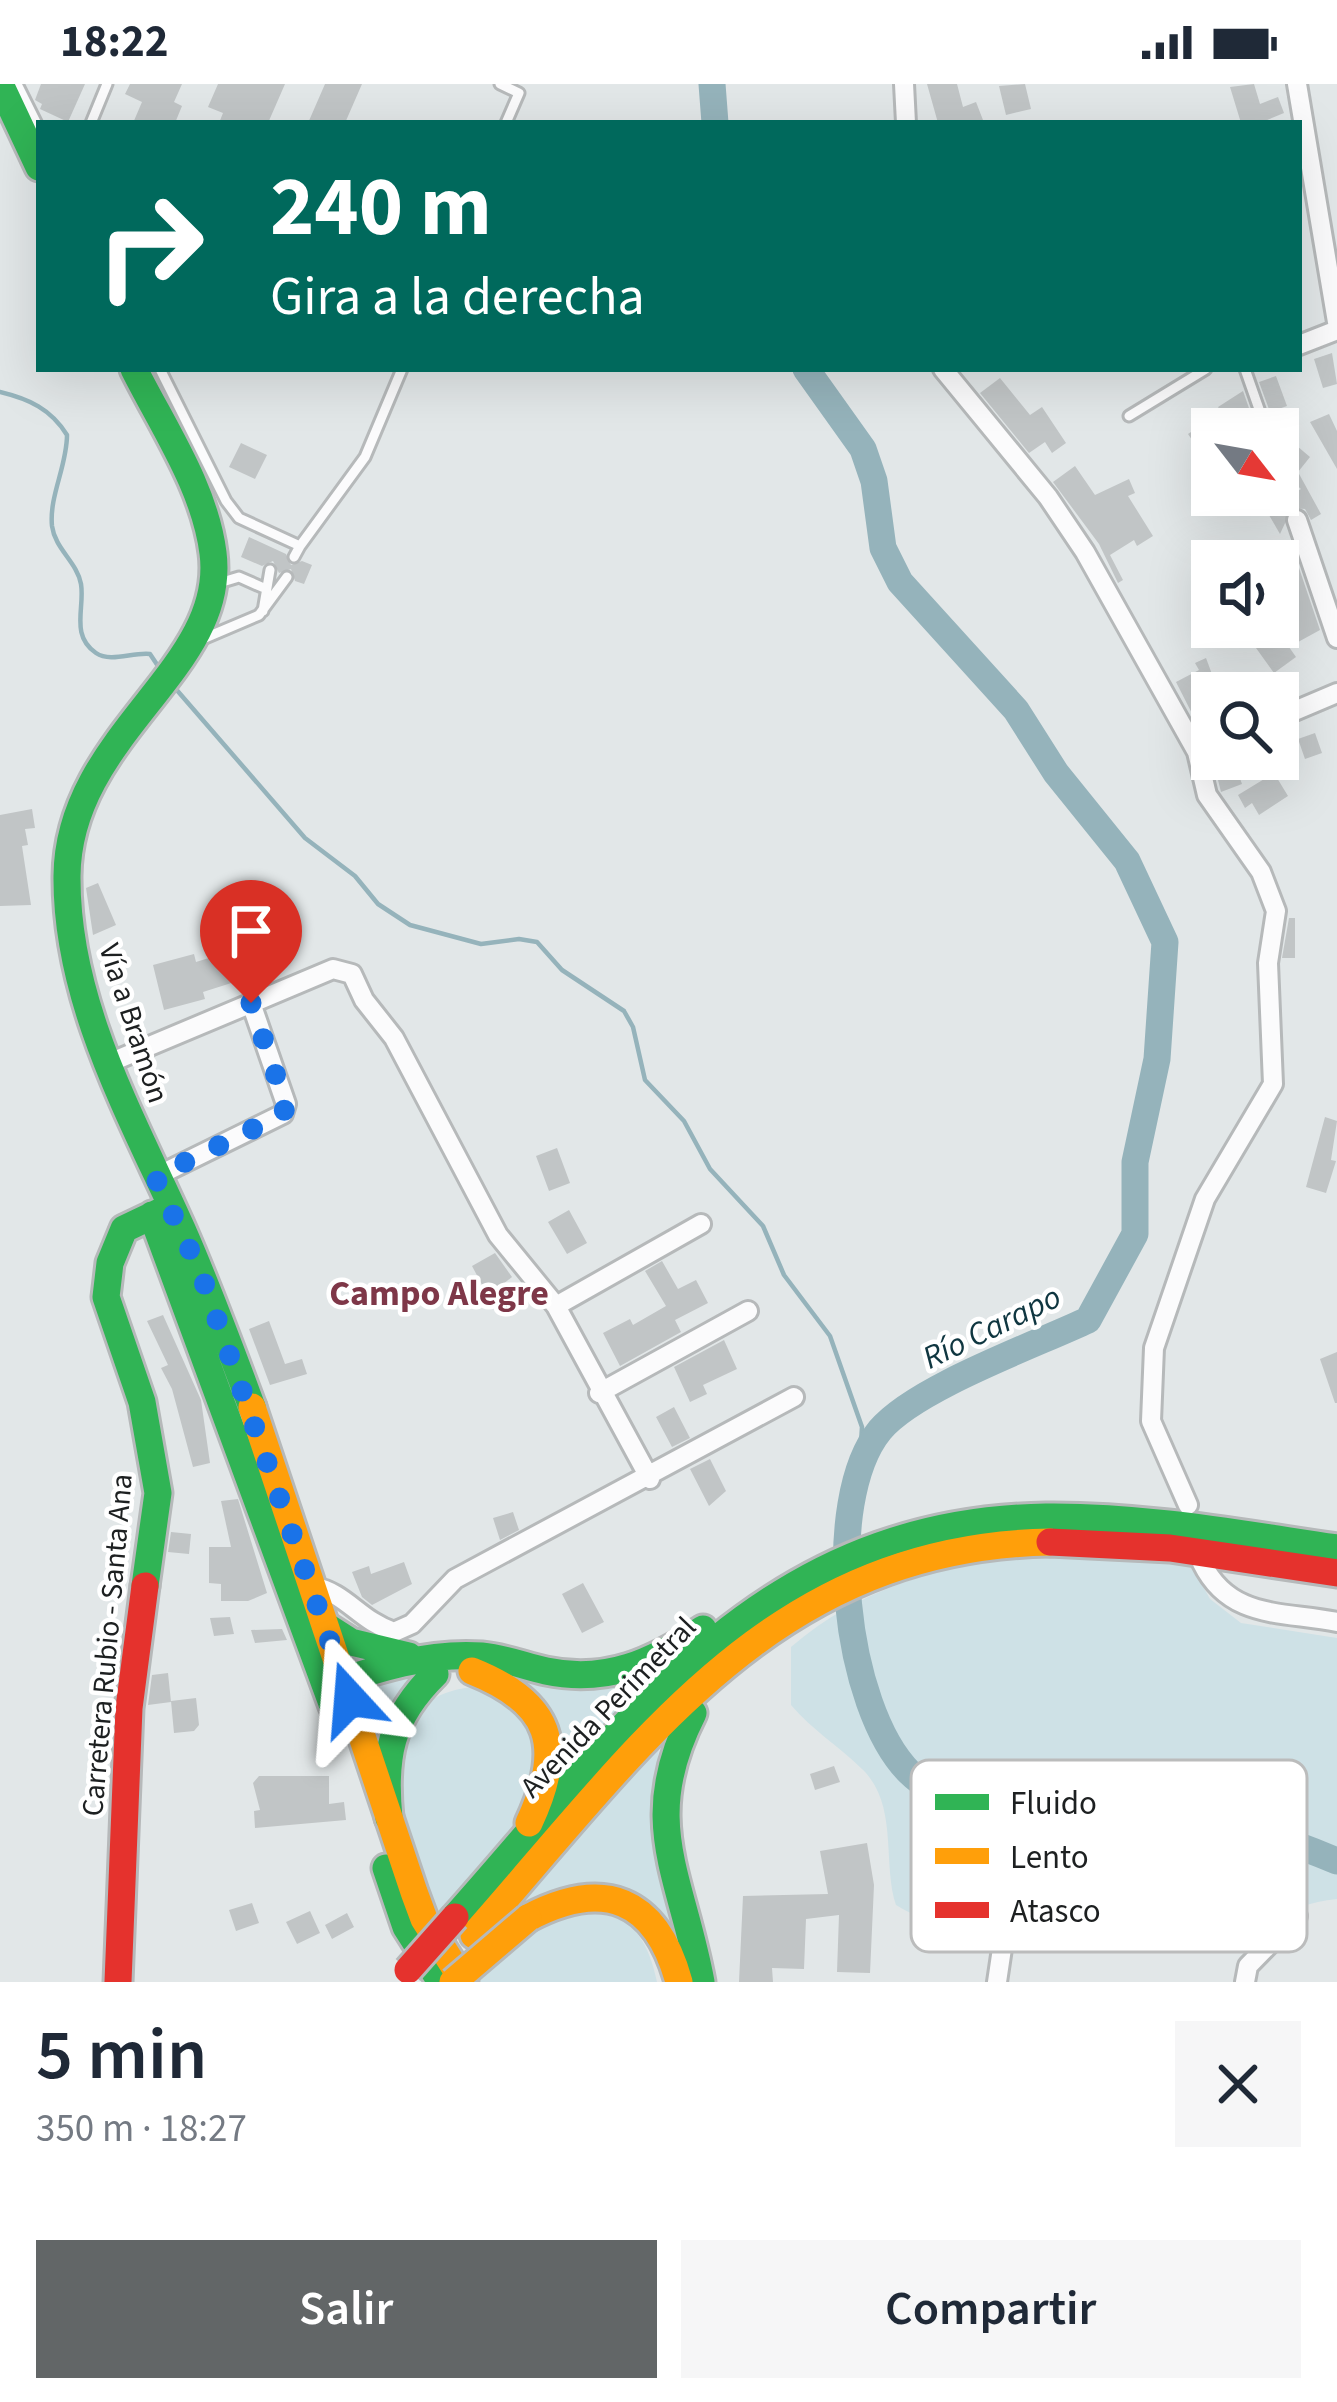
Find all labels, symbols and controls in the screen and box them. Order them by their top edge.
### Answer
text: 18:22 [60,10,169,74]
text: 240 m [270,148,492,268]
icon: right [72,168,228,324]
text: Gira a la derecha [270,259,645,336]
north arrow [1191,408,1299,516]
map controls [1191,408,1299,780]
button: sound [1191,540,1299,648]
button: search [1191,672,1299,780]
pin [200,880,302,1003]
icon: arrive [218,898,284,964]
street label: Vía a Bramón [88,938,180,1108]
district label: Campo Alegre [329,1268,549,1319]
water label: Río Carapo [914,1274,1069,1381]
street label: Carretera Rubio - Santa Ana [71,1472,144,1818]
street label: Avenida Perimetral [510,1607,706,1808]
position arrow [287,1636,413,1762]
legend [911,1760,1307,1952]
text: Fluido [1010,1780,1097,1827]
text: Lento [1010,1834,1089,1881]
text: Atasco [1010,1888,1101,1935]
text: 5 min [36,2004,207,2107]
button: close [1175,2021,1301,2147]
text: 350 m · 18:27 [36,2101,247,2157]
button: Salir [36,2240,657,2378]
button: Compartir [681,2240,1301,2378]

